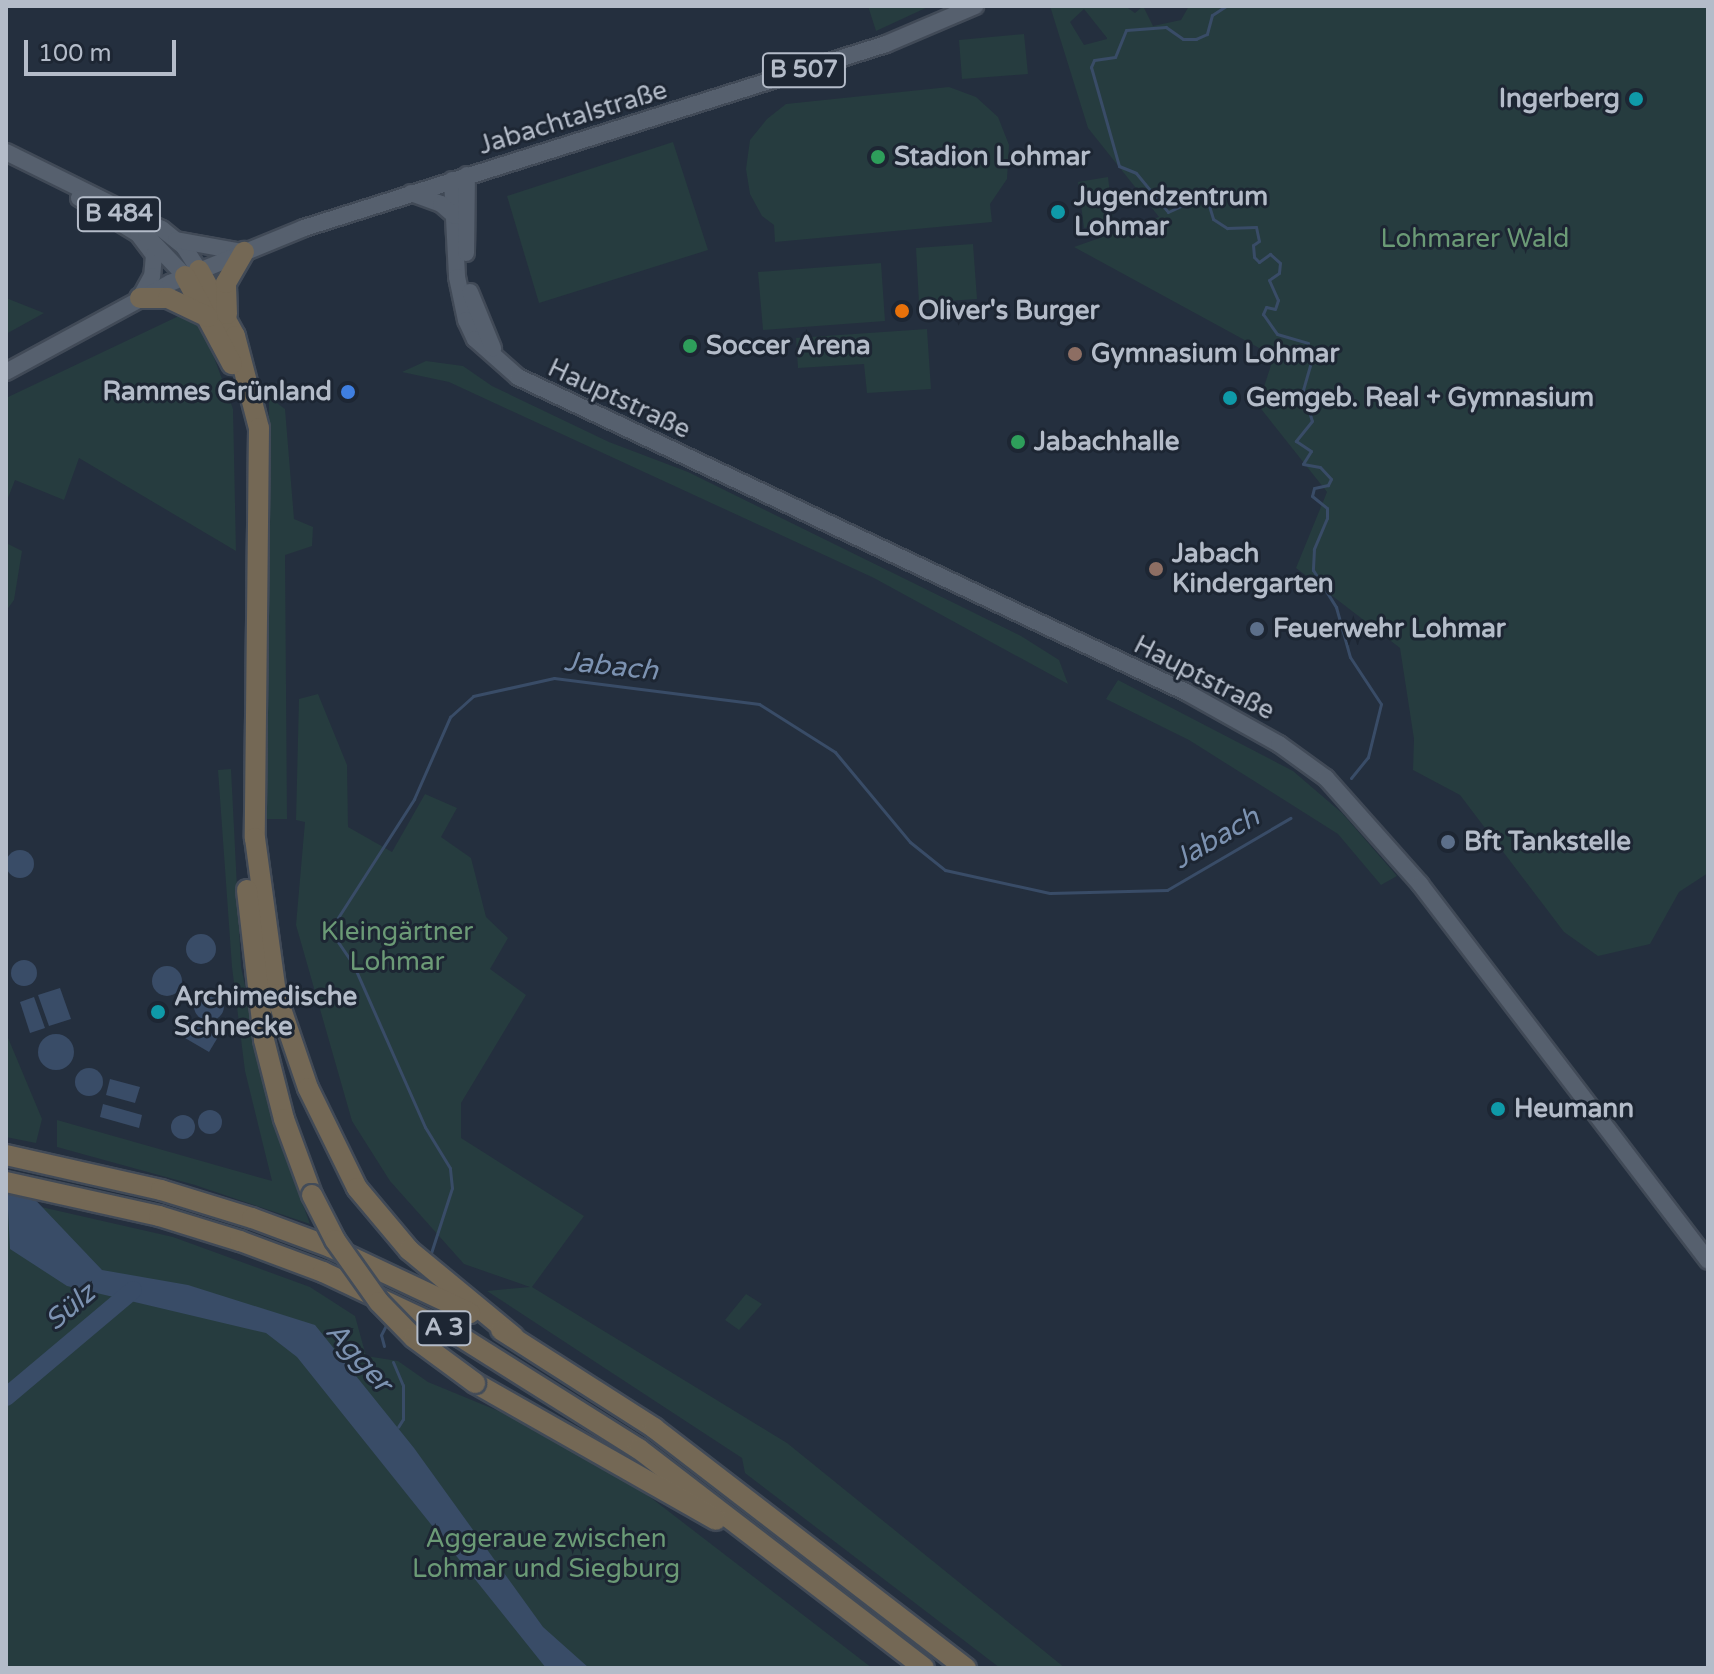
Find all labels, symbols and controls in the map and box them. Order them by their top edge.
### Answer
scale bar [28,24,180,74]
text: 100 m [38,39,112,68]
road number: B 507 [760,50,848,90]
street label: Jabachtalstraße [475,74,671,162]
place label: Ingerberg [1499,83,1620,115]
marker: Ingerberg [1627,90,1645,108]
place label: Stadion Lohmar [894,141,1090,173]
marker: Stadion Lohmar [869,148,887,166]
place label: Jugendzentrum Lohmar [1074,181,1268,242]
road number: B 484 [75,194,163,234]
marker: Jugendzentrum Lohmar [1049,203,1067,221]
park label: Lohmarer Wald [1381,223,1569,255]
place label: Oliver's Burger [918,295,1099,327]
marker: Oliver's Burger [893,302,911,320]
place label: Soccer Arena [706,330,871,362]
marker: Soccer Arena [681,337,699,355]
place label: Gymnasium Lohmar [1091,338,1339,370]
marker: Gymnasium Lohmar [1066,345,1084,363]
street label: Hauptstraße [543,352,695,446]
place label: Rammes Grünland [103,376,332,408]
place label: Gemgeb. Real + Gymnasium [1246,382,1594,414]
marker: Rammes Grünland [339,383,357,401]
marker: Gemgeb. Real + Gymnasium [1221,389,1239,407]
place label: Jabachhalle [1034,426,1180,458]
marker: Jabachhalle [1009,433,1027,451]
place label: Jabach Kindergarten [1172,538,1334,600]
marker: Jabach Kindergarten [1147,560,1165,578]
place label: Feuerwehr Lohmar [1273,613,1506,645]
marker: Feuerwehr Lohmar [1248,620,1266,638]
street label: Hauptstraße [1128,629,1280,727]
water label: Jabach [562,644,660,688]
water label: Jabach [1167,800,1265,876]
place label: Bft Tankstelle [1464,826,1631,858]
marker: Bft Tankstelle [1439,833,1457,851]
park label: Kleingärtner Lohmar [321,916,473,978]
place label: Archimedische Schnecke [174,981,357,1042]
marker: Archimedische Schnecke [149,1003,167,1021]
place label: Heumann [1514,1093,1634,1125]
marker: Heumann [1489,1100,1507,1118]
water label: Sülz [38,1276,102,1338]
road number: A 3 [416,1308,472,1348]
water label: Agger [319,1315,399,1399]
park label: Aggeraue zwischen Lohmar und Siegburg [412,1523,680,1584]

